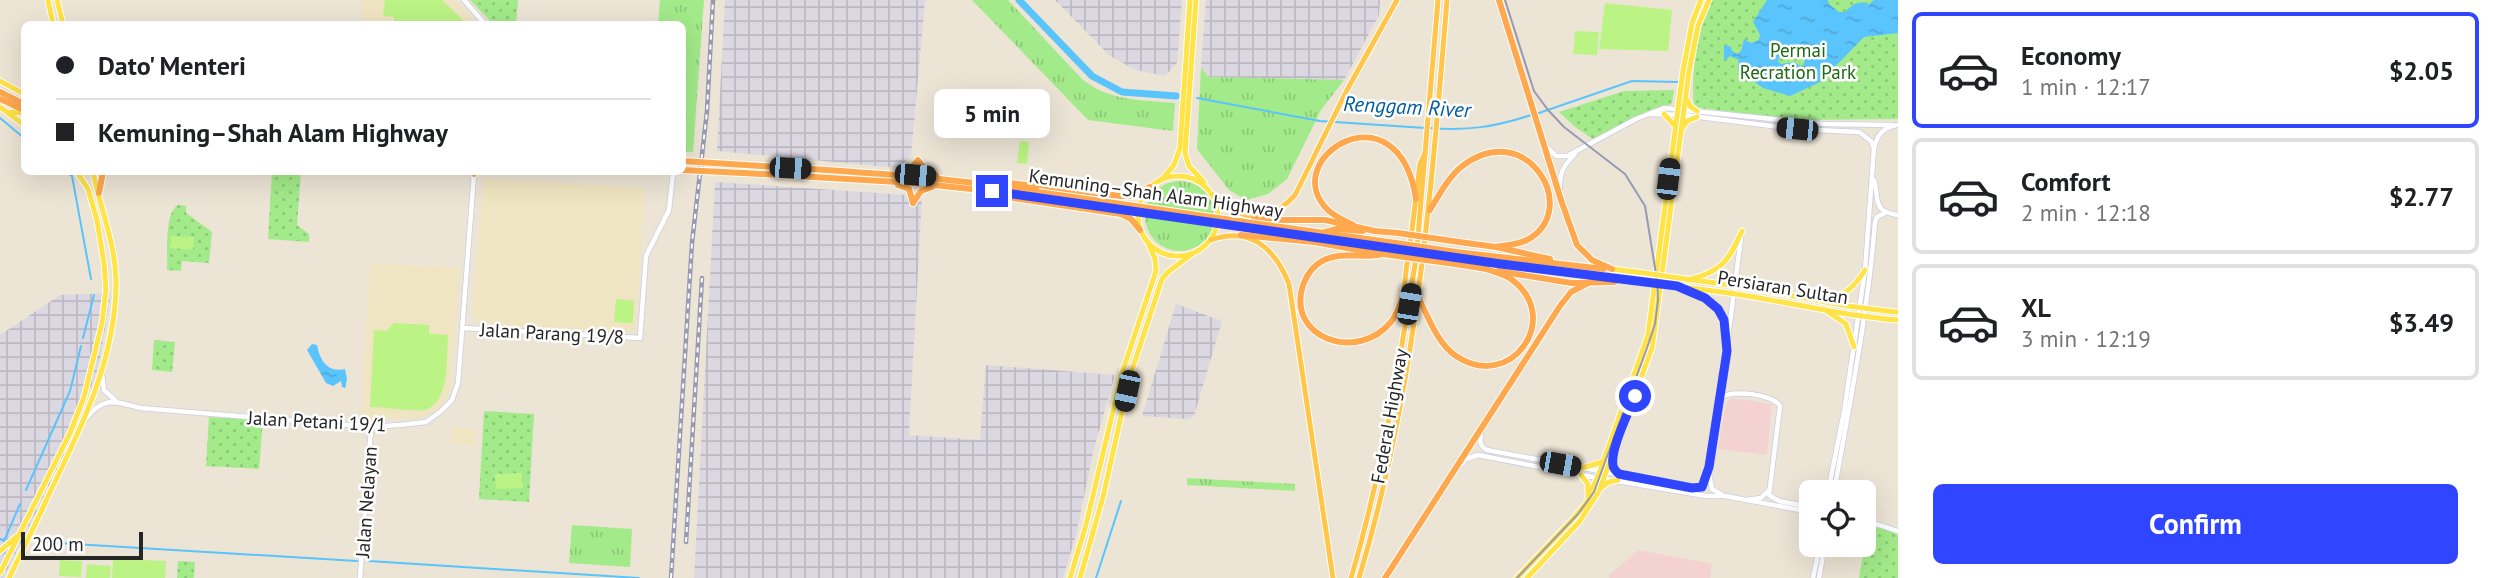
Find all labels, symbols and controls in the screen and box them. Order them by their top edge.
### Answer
park label: Permai Recration Park [1740,38,1856,84]
icon: car [1937,39,2000,102]
text: Economy [2021,39,2121,72]
text: Dato' Menteri [98,49,246,82]
text: $2.05 [2389,54,2454,87]
text: 1 min · 12:17 [2021,72,2151,101]
callout: 5 min [934,90,1050,138]
water label: Renggam River [1343,90,1473,123]
text: 5 min [964,99,1020,128]
text: Kemuning–Shah Alam Highway [98,116,448,149]
car [1776,116,1819,142]
car [769,156,812,180]
car [1656,157,1681,201]
car [894,163,937,187]
street label: Kemuning–Shah Alam Highway [1027,163,1285,223]
icon: car [1937,165,2000,228]
text: Comfort [2021,165,2111,198]
route end [976,175,1008,207]
text: $2.77 [2389,180,2454,213]
text: 2 min · 12:18 [2021,198,2151,227]
street label: Persiaran Sultan [1716,265,1850,309]
car [1396,282,1423,326]
icon: car [1937,291,2000,354]
text: XL [2021,291,2051,324]
text: $3.49 [2389,306,2454,339]
street label: Jalan Parang 19/8 [478,317,625,349]
text: 3 min · 12:19 [2021,324,2151,353]
street label: Federal Highway [1365,347,1413,485]
car [1113,368,1142,414]
route start [1619,380,1651,412]
street label: Jalan Petani 19/1 [246,405,387,437]
street label: Jalan Nelayan [350,446,382,559]
car [1538,450,1583,478]
map controls [1799,480,1876,557]
button: locate [1799,480,1876,557]
button: Confirm [1933,484,2458,564]
scale bar [21,529,144,561]
text: 200 m [32,532,84,556]

